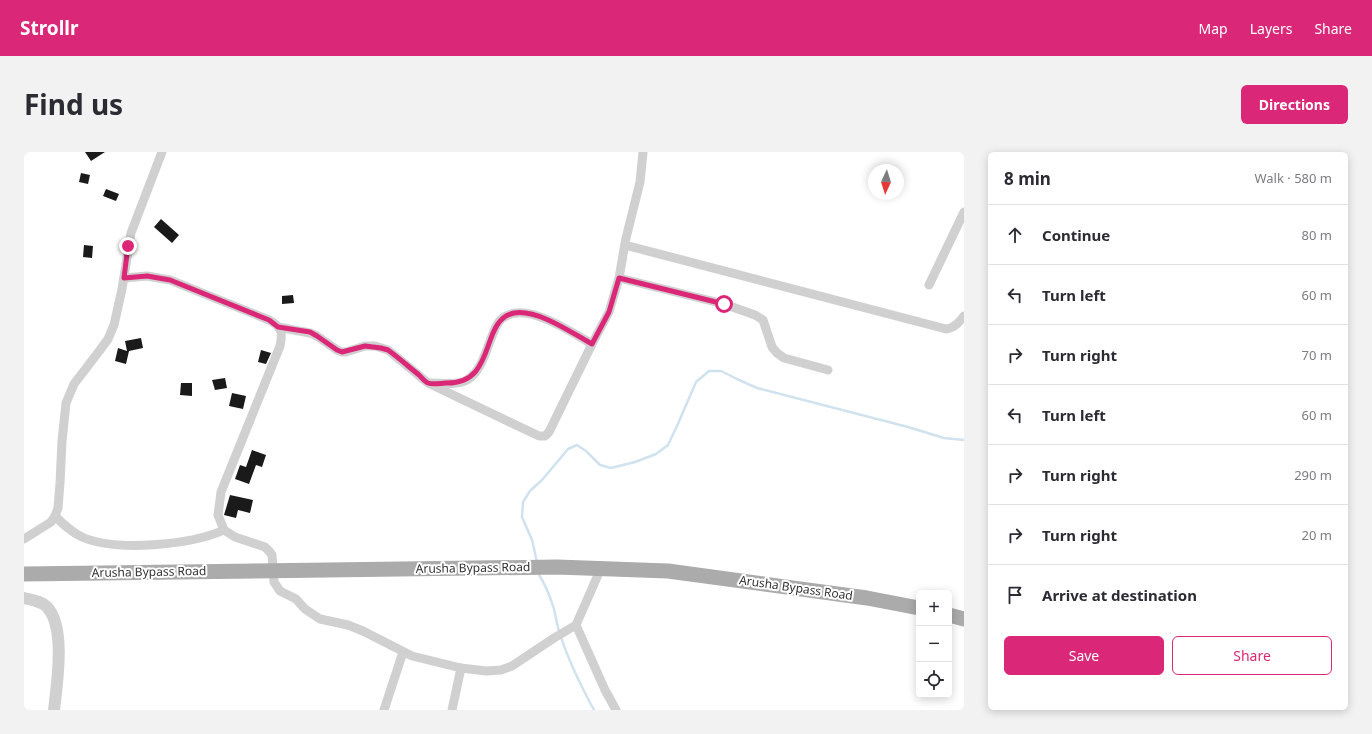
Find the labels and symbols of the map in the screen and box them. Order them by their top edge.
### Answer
north arrow [868,164,904,200]
route end [119,237,137,255]
route start [715,295,733,313]
street label: Arusha Bypass Road [416,558,530,577]
street label: Arusha Bypass Road [92,562,206,581]
street label: Arusha Bypass Road [738,571,854,604]

